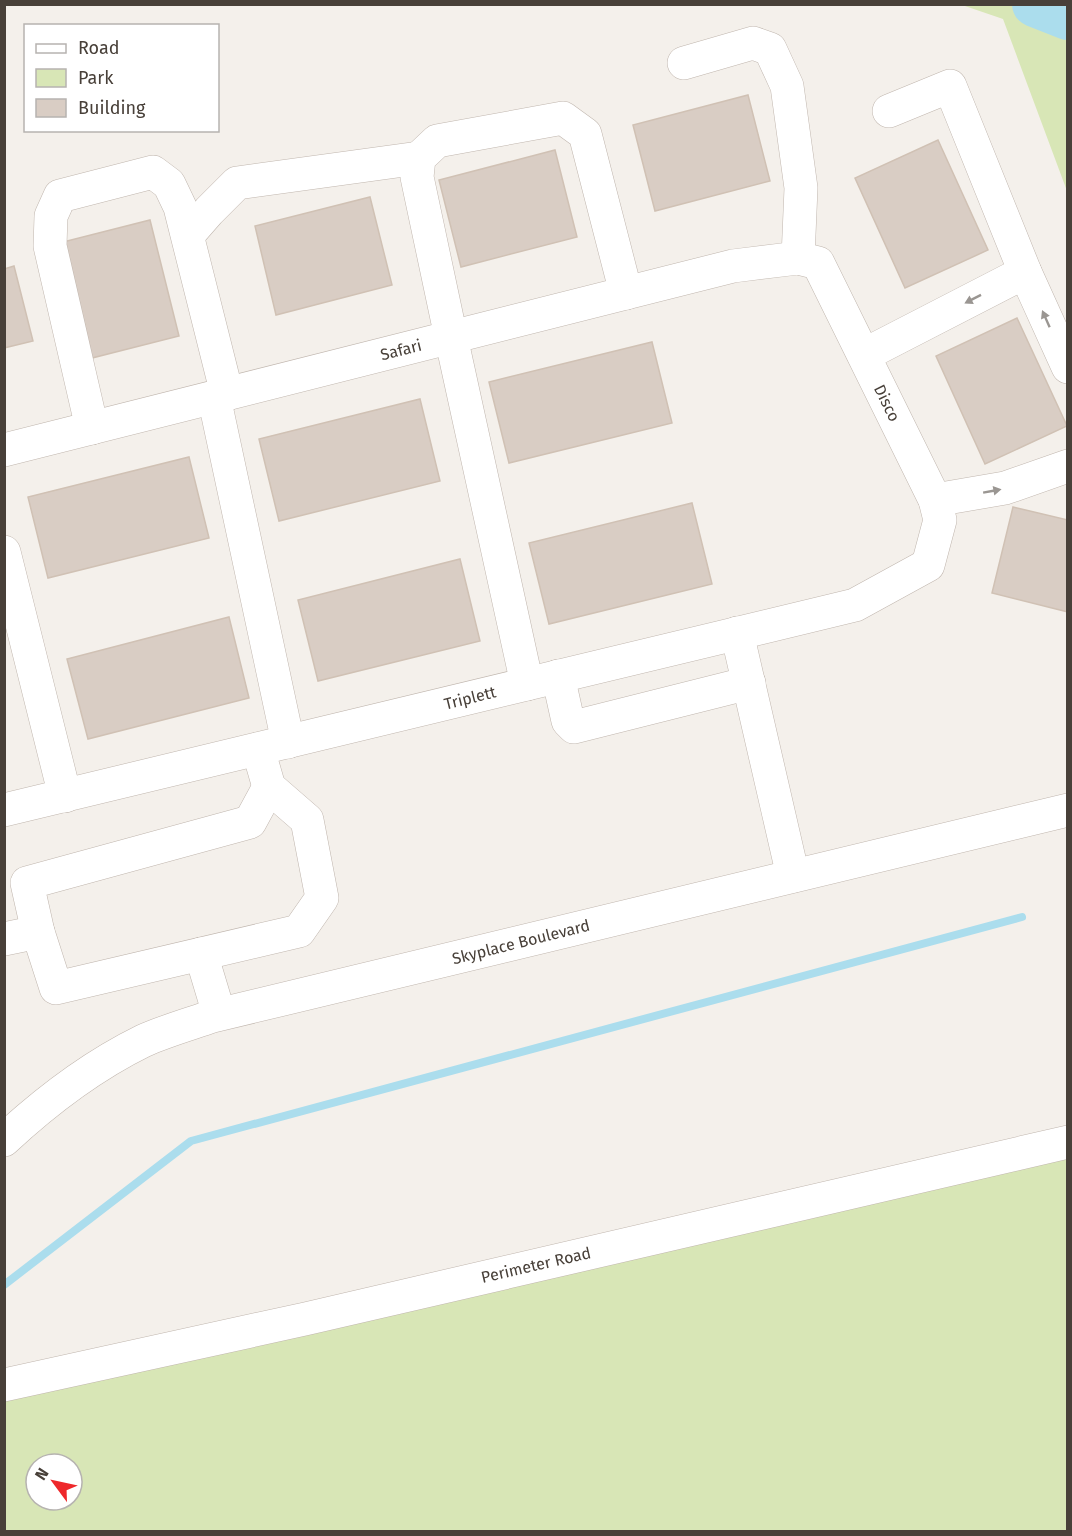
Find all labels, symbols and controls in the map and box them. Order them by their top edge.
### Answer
legend [24,24,219,132]
text: Road [78,37,120,59]
text: Park [78,67,114,89]
text: Building [78,97,146,119]
one-way arrow [964,293,982,303]
one-way arrow [1042,311,1051,328]
street label: Safari [378,336,424,364]
street label: Disco [870,381,904,425]
one-way arrow [983,486,1002,495]
street label: Triplett [442,682,498,714]
street label: Skyplace Boulevard [450,916,592,968]
street label: Perimeter Road [479,1243,593,1287]
north arrow [24,1452,84,1512]
text: N [31,1464,53,1484]

